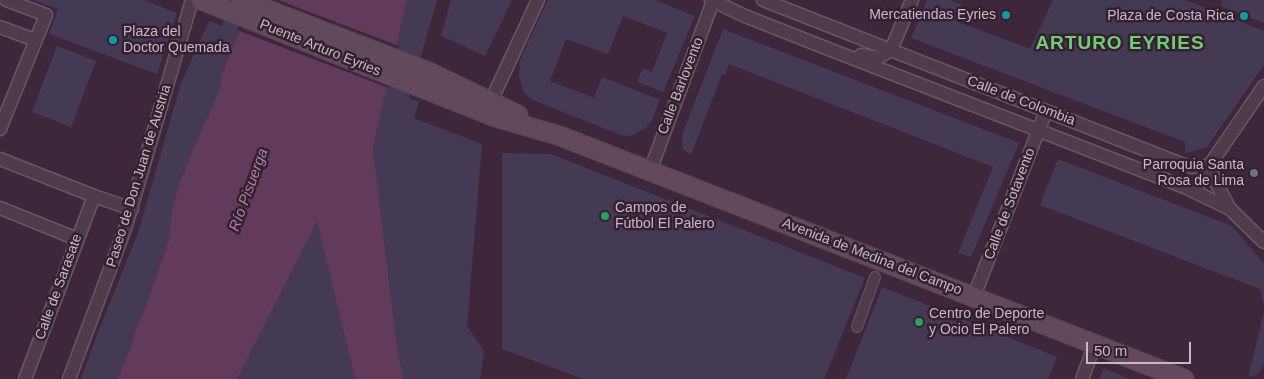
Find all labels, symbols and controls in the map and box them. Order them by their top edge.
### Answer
place label: Mercatiendas Eyries [869,7,996,23]
place label: Plaza de Costa Rica [1107,8,1234,24]
marker: Mercatiendas Eyries [1000,9,1012,21]
marker: Plaza de Costa Rica [1238,10,1250,22]
street label: Puente Arturo Eyries [257,16,383,80]
place label: Plaza del Doctor Quemada [123,24,230,56]
district label: ARTURO EYRIES [1034,33,1206,55]
marker: Plaza del Doctor Quemada [107,34,119,46]
street label: Calle Barlovento [655,35,707,137]
street label: Calle de Colombia [965,73,1077,129]
street label: Paseo de Don Juan de Austria [103,83,175,269]
water label: Río Pisuerga [226,146,272,234]
street label: Calle de Sotavento [981,146,1039,262]
place label: Parroquia Santa Rosa de Lima [1143,157,1244,190]
marker: Parroquia Santa Rosa de Lima [1248,167,1260,179]
place label: Campos de Fútbol El Palero [615,200,715,232]
marker: Campos de Fútbol El Palero [599,210,611,222]
street label: Avenida de Medina del Campo [780,215,964,299]
street label: Calle de Sarasate [32,232,86,342]
place label: Centro de Deporte y Ocio El Palero [929,306,1044,338]
marker: Centro de Deporte y Ocio El Palero [913,316,925,328]
scale bar [1089,332,1194,364]
text: 50 m [1094,342,1127,359]

